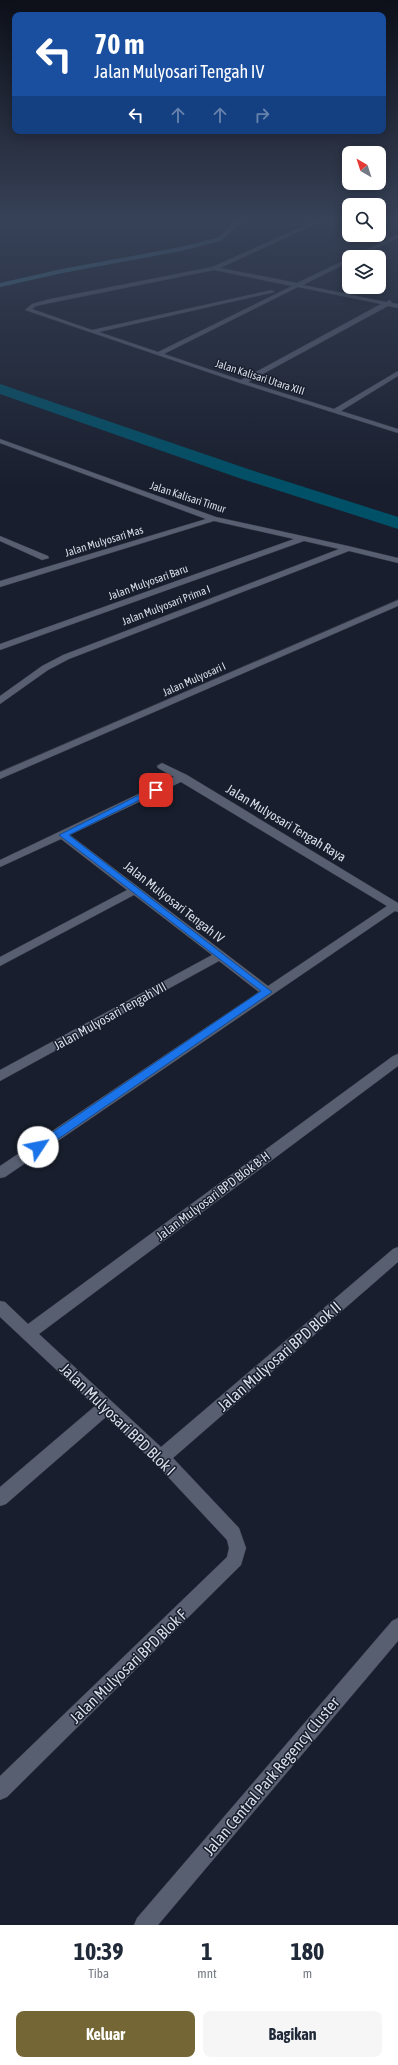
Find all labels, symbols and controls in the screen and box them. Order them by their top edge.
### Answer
icon: left [28,28,80,80]
text: 70 m [94,28,144,60]
text: Jalan Mulyosari Tengah IV [94,61,264,82]
icon: left [125,104,147,126]
icon: ahead [167,104,189,126]
icon: ahead [209,104,231,126]
icon: right [251,104,273,126]
north arrow [342,146,386,190]
map controls [342,146,386,294]
button: search [342,198,386,242]
button: layers [342,250,386,294]
street label: Jalan Kalisari Utara XIII [214,357,306,397]
street label: Jalan Kalisari Timur [149,479,228,515]
street label: Jalan Mulyosari Mas [63,523,145,559]
street label: Jalan Mulyosari Baru [107,562,189,602]
street label: Jalan Mulyosari Prima I [120,583,212,627]
street label: Jalan Mulyosari I [161,660,227,698]
pin [139,773,173,807]
icon: arrive [145,779,167,801]
street label: Jalan Mulyosari Tengah Raya [223,781,349,865]
street label: Jalan Mulyosari Tengah IV [121,858,228,946]
street label: Jalan Mulyosari Tengah VII [51,979,169,1053]
position arrow [17,1126,59,1168]
street label: Jalan Mulyosari BPD Blok B-H [153,1148,273,1244]
street label: Jalan Mulyosari BPD Blok II [214,1298,345,1415]
street label: Jalan Mulyosari BPD Blok I [56,1359,179,1479]
street label: Jalan Mulyosari BPD Blok F [66,1605,191,1727]
street label: Jalan Central Park Regency Cluster [200,1693,343,1859]
text: 10:39 [74,1938,124,1965]
text: 1 [201,1938,213,1965]
text: 180 [290,1938,324,1965]
text: Tiba [88,1966,109,1981]
text: mnt [197,1966,217,1981]
text: m [303,1966,312,1981]
button: Keluar [16,2011,195,2057]
button: Bagikan [203,2011,382,2057]

